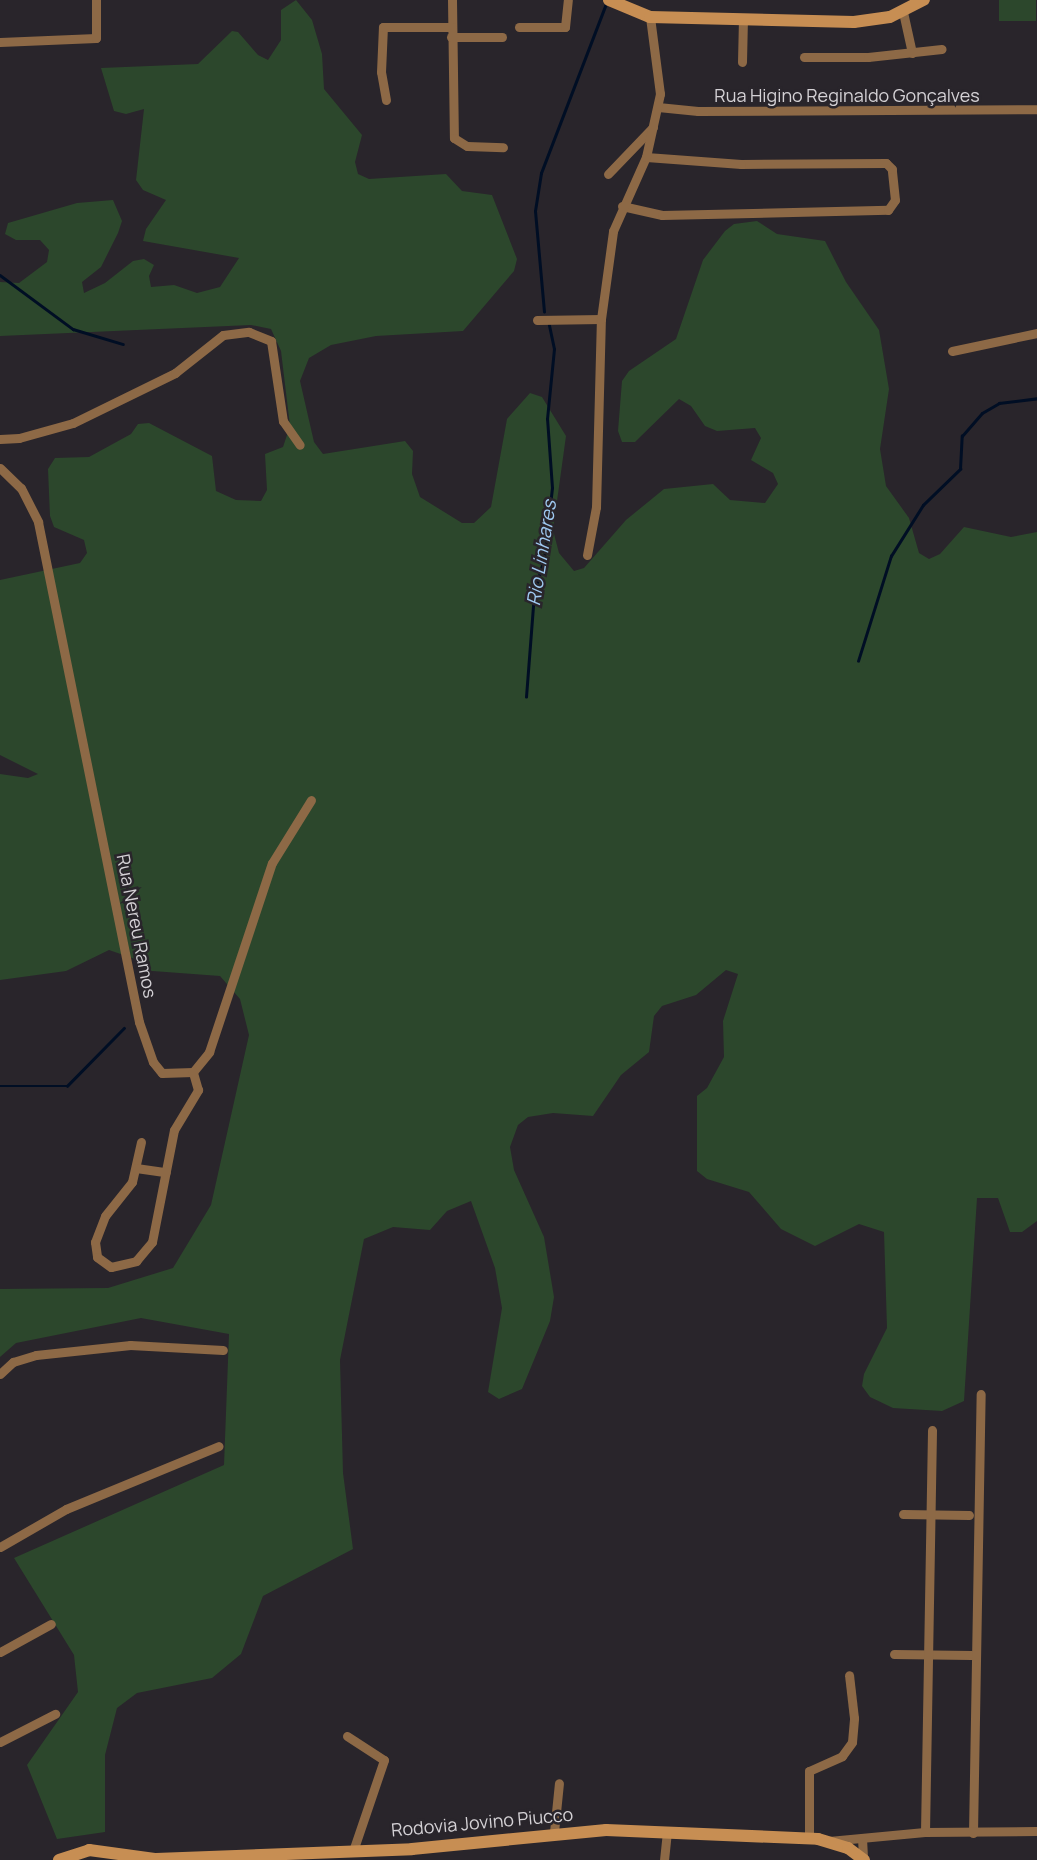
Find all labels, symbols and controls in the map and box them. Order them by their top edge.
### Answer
street label: Rua Higino Reginaldo Gonçalves [714,84,980,106]
water label: Rio Linhares [522,499,562,607]
street label: Rua Nereu Ramos [112,852,162,1000]
street label: Rodovia Jovino Piucco [390,1803,574,1841]

